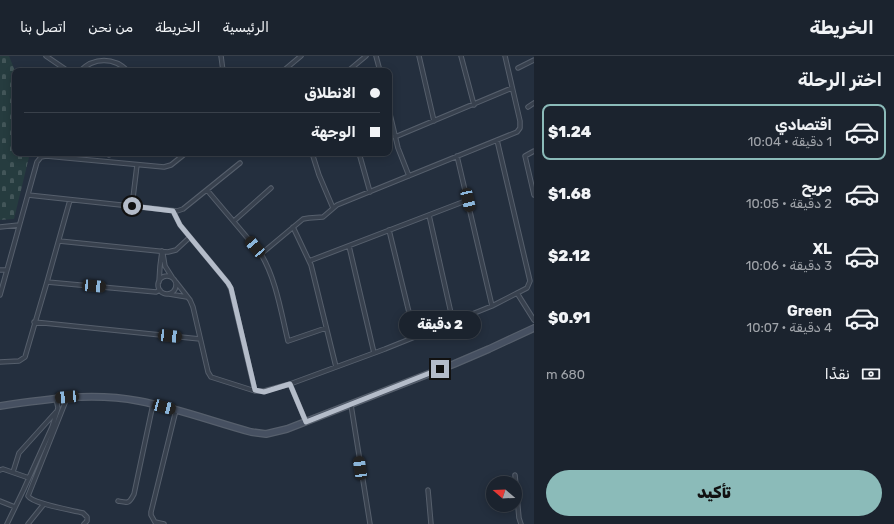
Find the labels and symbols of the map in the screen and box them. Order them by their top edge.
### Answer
car [459,187,477,213]
route start [123,197,141,215]
car [243,234,267,260]
car [82,279,106,293]
callout: 2 دقيقة [399,311,481,339]
car [157,329,183,343]
route end [431,360,449,378]
car [55,390,79,404]
car [151,398,177,416]
car [352,455,368,481]
north arrow [486,476,522,512]

